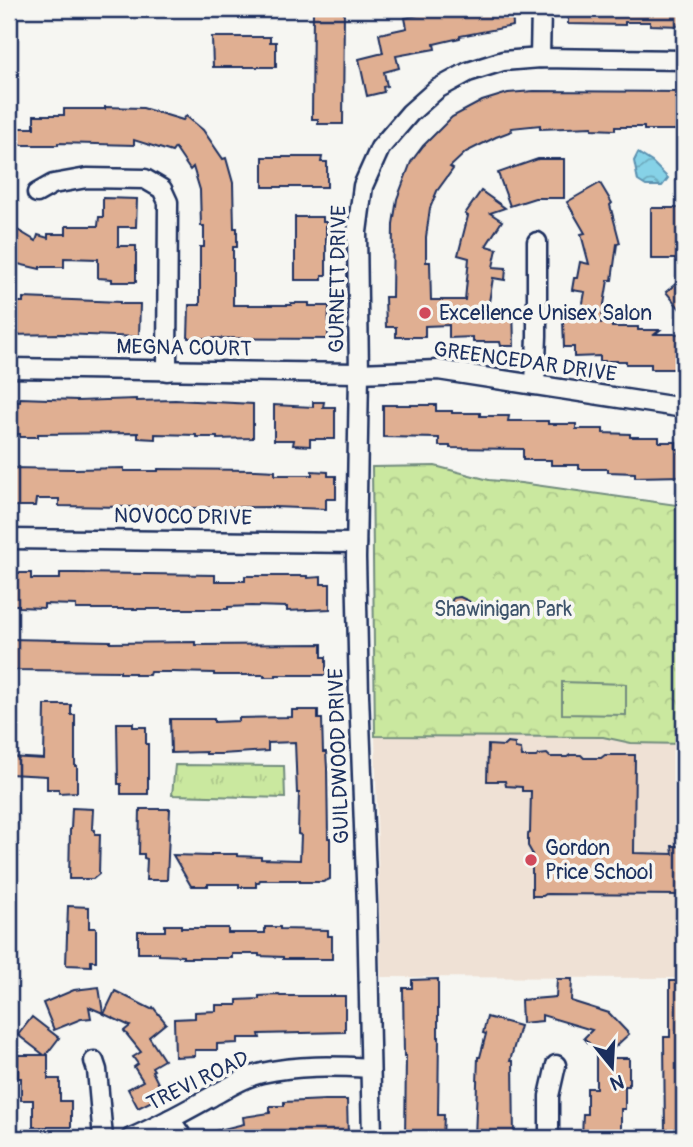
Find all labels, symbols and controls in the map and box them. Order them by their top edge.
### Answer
street label: GURNETT DRIVE [323,205,353,353]
place label: Excellence Unisex Salon [439,300,652,327]
marker: Excellence Unisex Salon [417,305,433,321]
street label: MEGNA COURT [116,333,252,363]
street label: GREENCEDAR DRIVE [432,336,618,388]
street label: NOVOCO DRIVE [114,502,252,532]
park label: Shawinigan Park [434,596,572,623]
street label: GUILDWOOD DRIVE [322,668,356,844]
place label: Gordon Price School [545,835,653,886]
marker: Gordon Price School [523,852,539,868]
north arrow [578,1032,648,1102]
street label: TREVI ROAD [143,1045,253,1117]
text: N [607,1069,627,1096]

